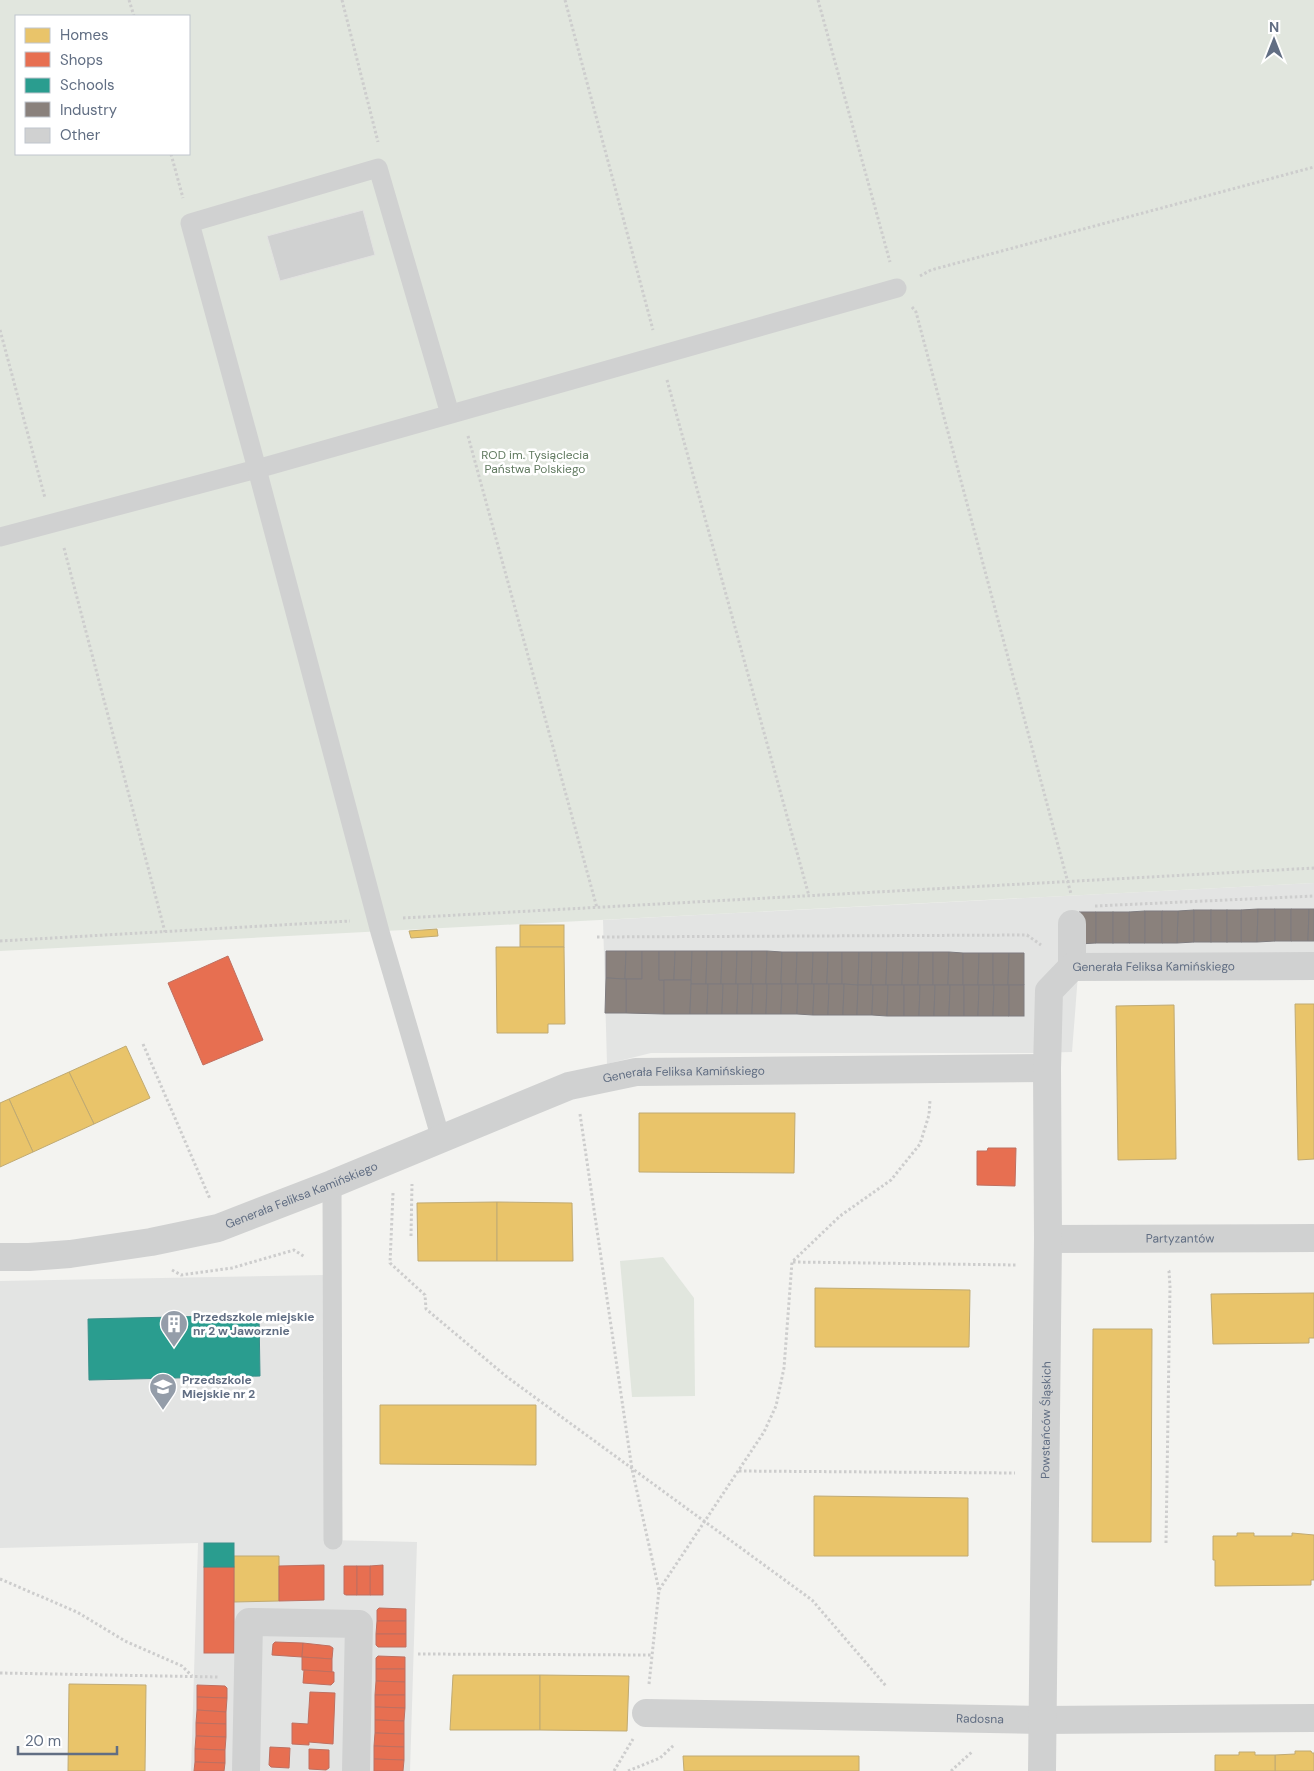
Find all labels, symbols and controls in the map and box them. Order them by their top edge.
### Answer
legend [15,15,190,155]
north arrow [1249,15,1299,65]
text: N [1269,18,1279,36]
text: Homes [60,25,109,45]
text: Shops [60,50,103,70]
text: Schools [60,75,115,95]
text: Industry [60,100,118,120]
text: Other [60,125,101,145]
park label: ROD im. Tysiąclecia Państwa Polskiego [481,447,589,477]
street label: Generała Feliksa Kamińskiego [1072,958,1235,975]
street label: Generała Feliksa Kamińskiego [601,1063,765,1087]
street label: Generała Feliksa Kamińskiego [223,1158,380,1232]
street label: Partyzantów [1146,1230,1214,1247]
building icon: Przedszkole miejskie nr 2 w Jaworznie [159,1309,189,1348]
place label: Przedszkole miejskie nr 2 w Jaworznie [193,1309,314,1339]
street label: Powstańców Śląskich [1037,1361,1055,1479]
school or university icon: Przedszkole Miejskie nr 2 [148,1372,178,1411]
place label: Przedszkole Miejskie nr 2 [182,1372,255,1402]
street label: Radosna [956,1710,1004,1727]
scale bar [18,1724,116,1756]
text: 20 m [25,1731,61,1751]

